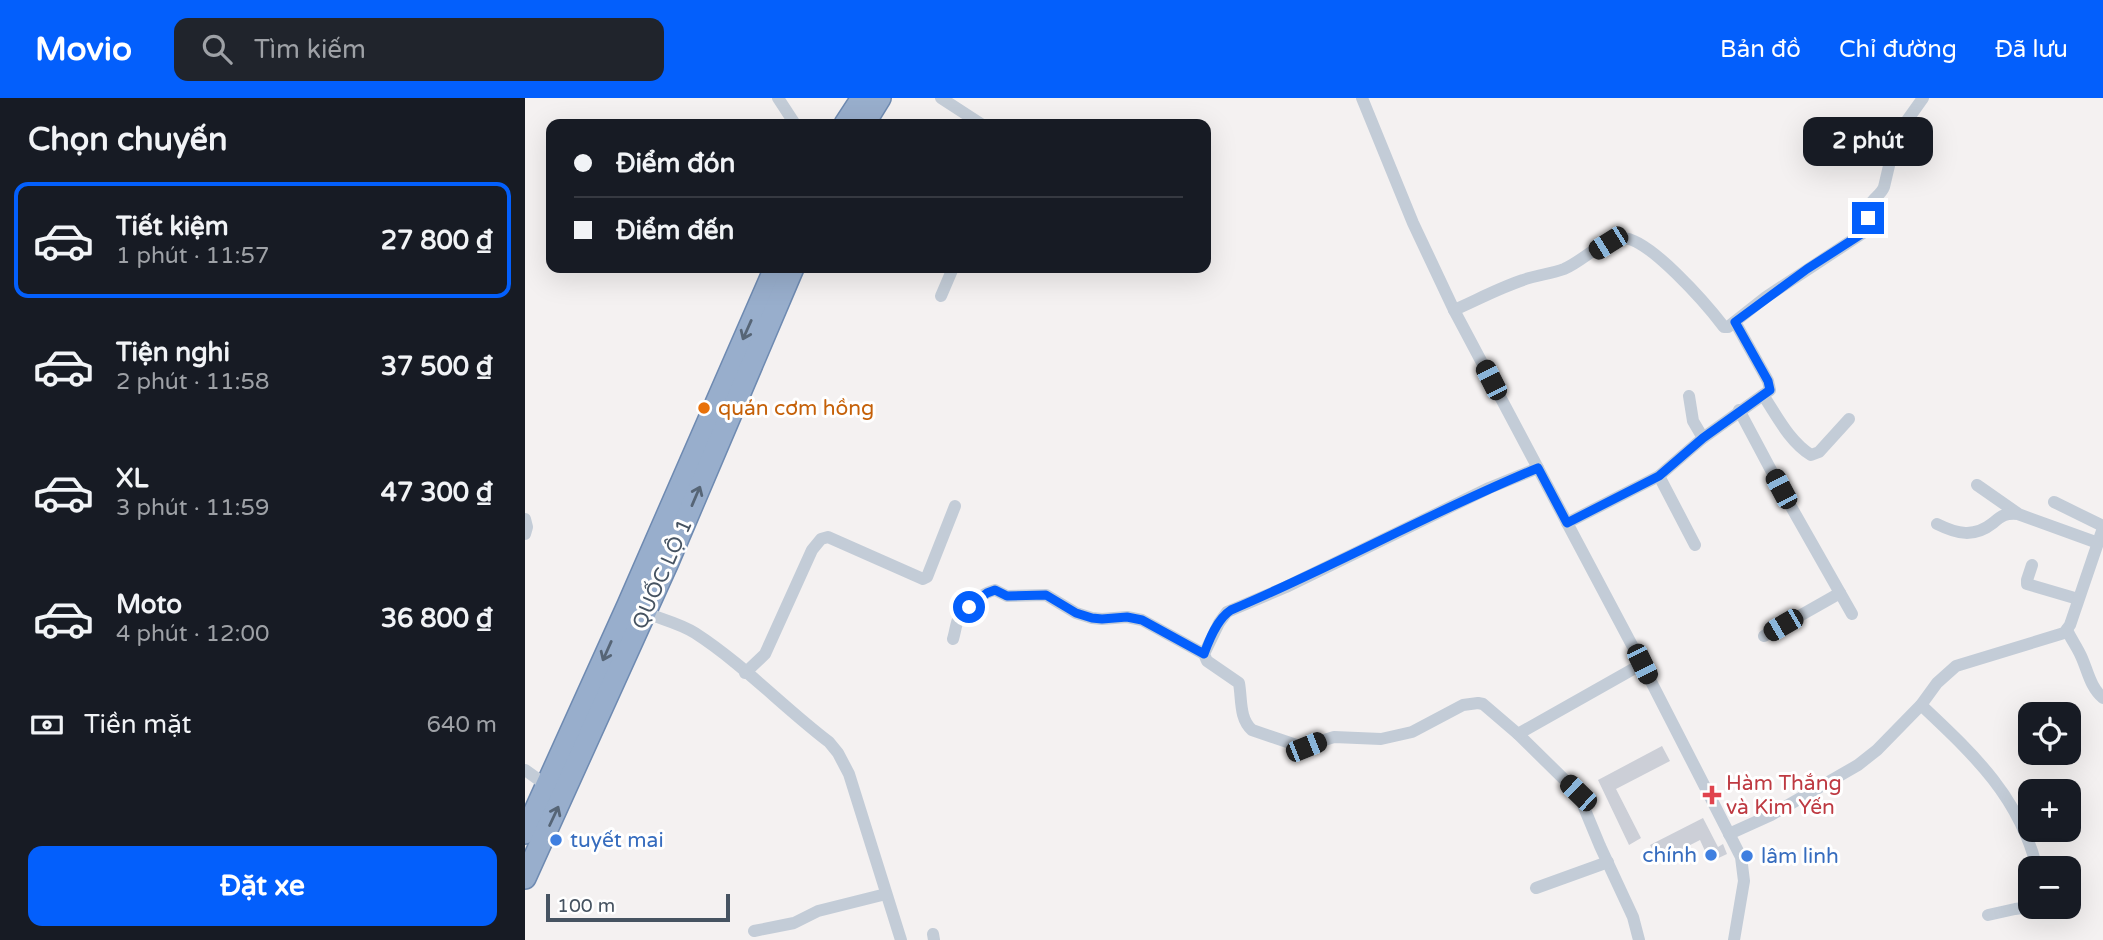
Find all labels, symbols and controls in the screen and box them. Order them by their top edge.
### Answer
search box [174,18,664,81]
text: Movio [35,30,132,69]
icon: search [198,30,236,68]
text: Tìm kiếm [254,34,366,65]
text: Bản đồ [1720,35,1801,64]
text: Chỉ đường [1839,35,1957,64]
text: Đã lưu [1995,35,2068,64]
callout: 2 phút [1803,116,1933,166]
text: Chọn chuyến [28,121,227,159]
text: 2 phút [1832,127,1904,155]
text: Điểm đón [616,148,735,179]
route end [1852,202,1884,234]
icon: car [32,209,95,272]
text: Tiết kiệm [116,211,229,242]
text: Điểm đến [616,215,734,246]
car [1585,223,1632,263]
text: 27 800 ₫ [381,225,493,256]
text: 1 phút · 11:57 [116,242,269,270]
one-way arrow [740,319,753,340]
icon: car [32,335,95,398]
text: Tiện nghi [116,337,230,368]
text: 37 500 ₫ [381,351,493,382]
car [1473,357,1510,403]
text: 2 phút · 11:58 [116,368,269,396]
place label: quán cơm hồng [718,396,874,421]
marker: quán cơm hồng [696,400,712,416]
icon: car [32,461,95,524]
text: XL [116,463,148,494]
car [1762,466,1801,512]
text: 47 300 ₫ [381,477,493,508]
one-way arrow [690,486,703,507]
text: 3 phút · 11:59 [116,494,269,522]
street label: QUỐC LỘ 1 [625,514,698,633]
icon: car [32,587,95,650]
text: Moto [116,589,182,620]
route start [953,591,985,623]
text: 36 800 ₫ [381,603,493,634]
car [1760,605,1807,645]
text: 4 phút · 12:00 [116,620,269,648]
one-way arrow [600,640,613,661]
car [1624,641,1661,687]
map controls [2018,702,2081,919]
button: locate [2018,702,2081,765]
icon: cash [28,706,66,744]
text: Tiền mặt [84,709,191,740]
text: 640 m [427,711,497,739]
car [1283,729,1330,765]
car [1556,771,1601,815]
place label: Hàm Thắng và Kim Yến [1726,771,1842,820]
button: + [2018,779,2081,842]
marker: Hàm Thắng và Kim Yến [1704,787,1720,803]
one-way arrow [548,806,561,827]
place label: tuyết mai [570,828,664,853]
marker: tuyết mai [548,832,564,848]
place label: chính [1642,843,1697,868]
place label: lâm linh [1761,844,1839,869]
button: Đặt xe [28,846,497,926]
marker: chính [1703,847,1719,863]
marker: lâm linh [1739,848,1755,864]
button: − [2018,856,2081,919]
scale bar [546,891,730,923]
text: 100 m [557,895,615,917]

